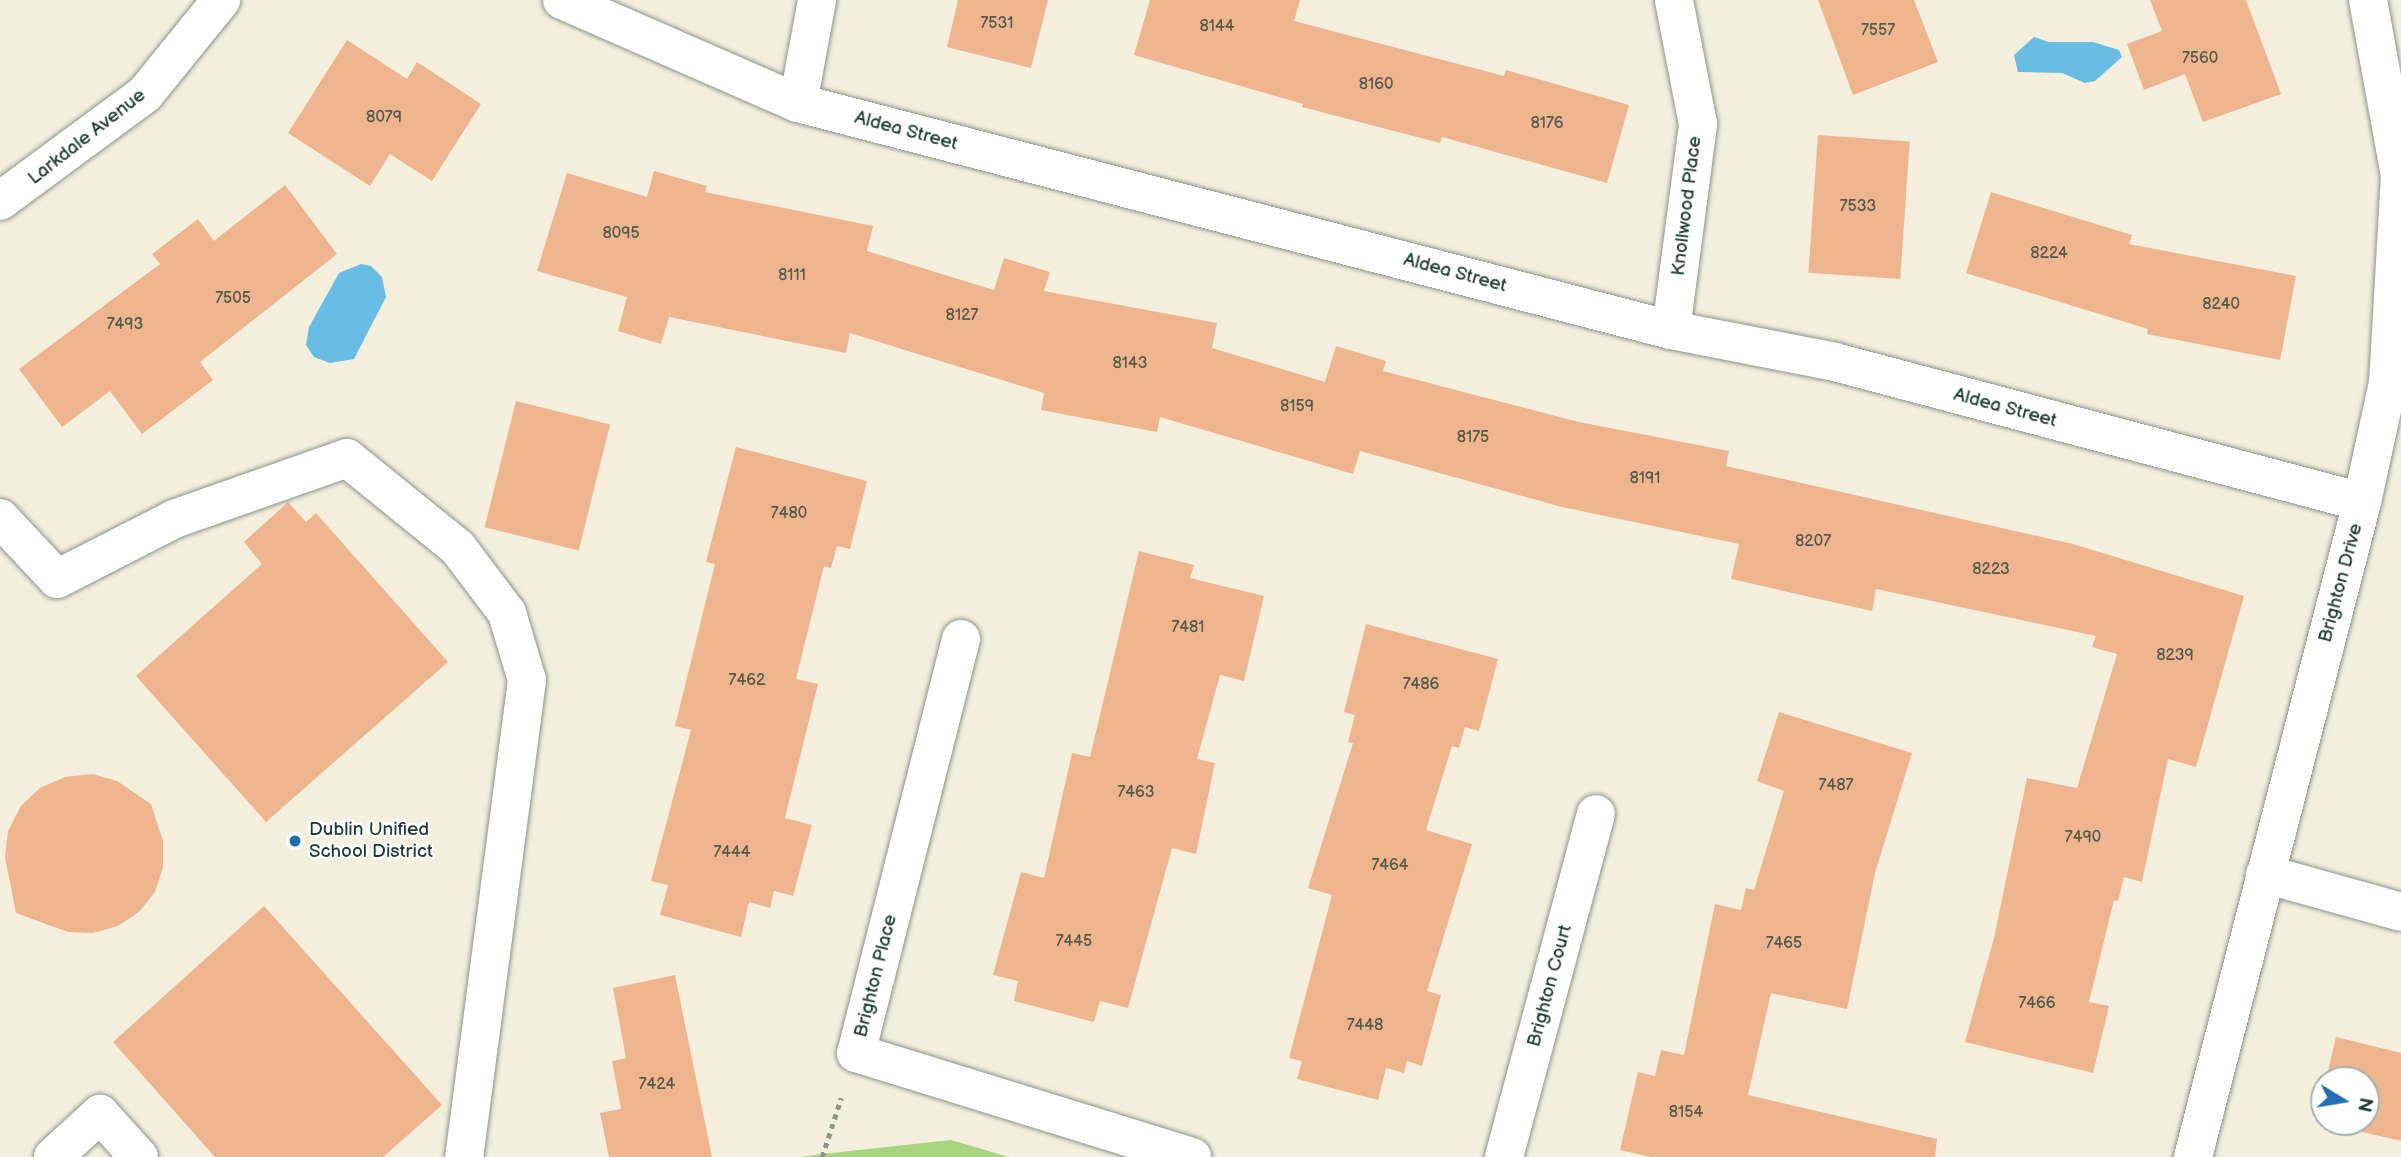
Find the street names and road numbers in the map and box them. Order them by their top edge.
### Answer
street label: Larkdale Avenue [24,84,150,190]
street label: Aldea Street [852,106,960,156]
street label: Knollwood Place [1667,135,1707,277]
street label: Aldea Street [1401,248,1509,298]
street label: Aldea Street [1951,383,2059,433]
street label: Brighton Drive [2314,521,2368,645]
street label: Brighton Place [850,912,902,1040]
street label: Brighton Court [1523,923,1577,1049]

